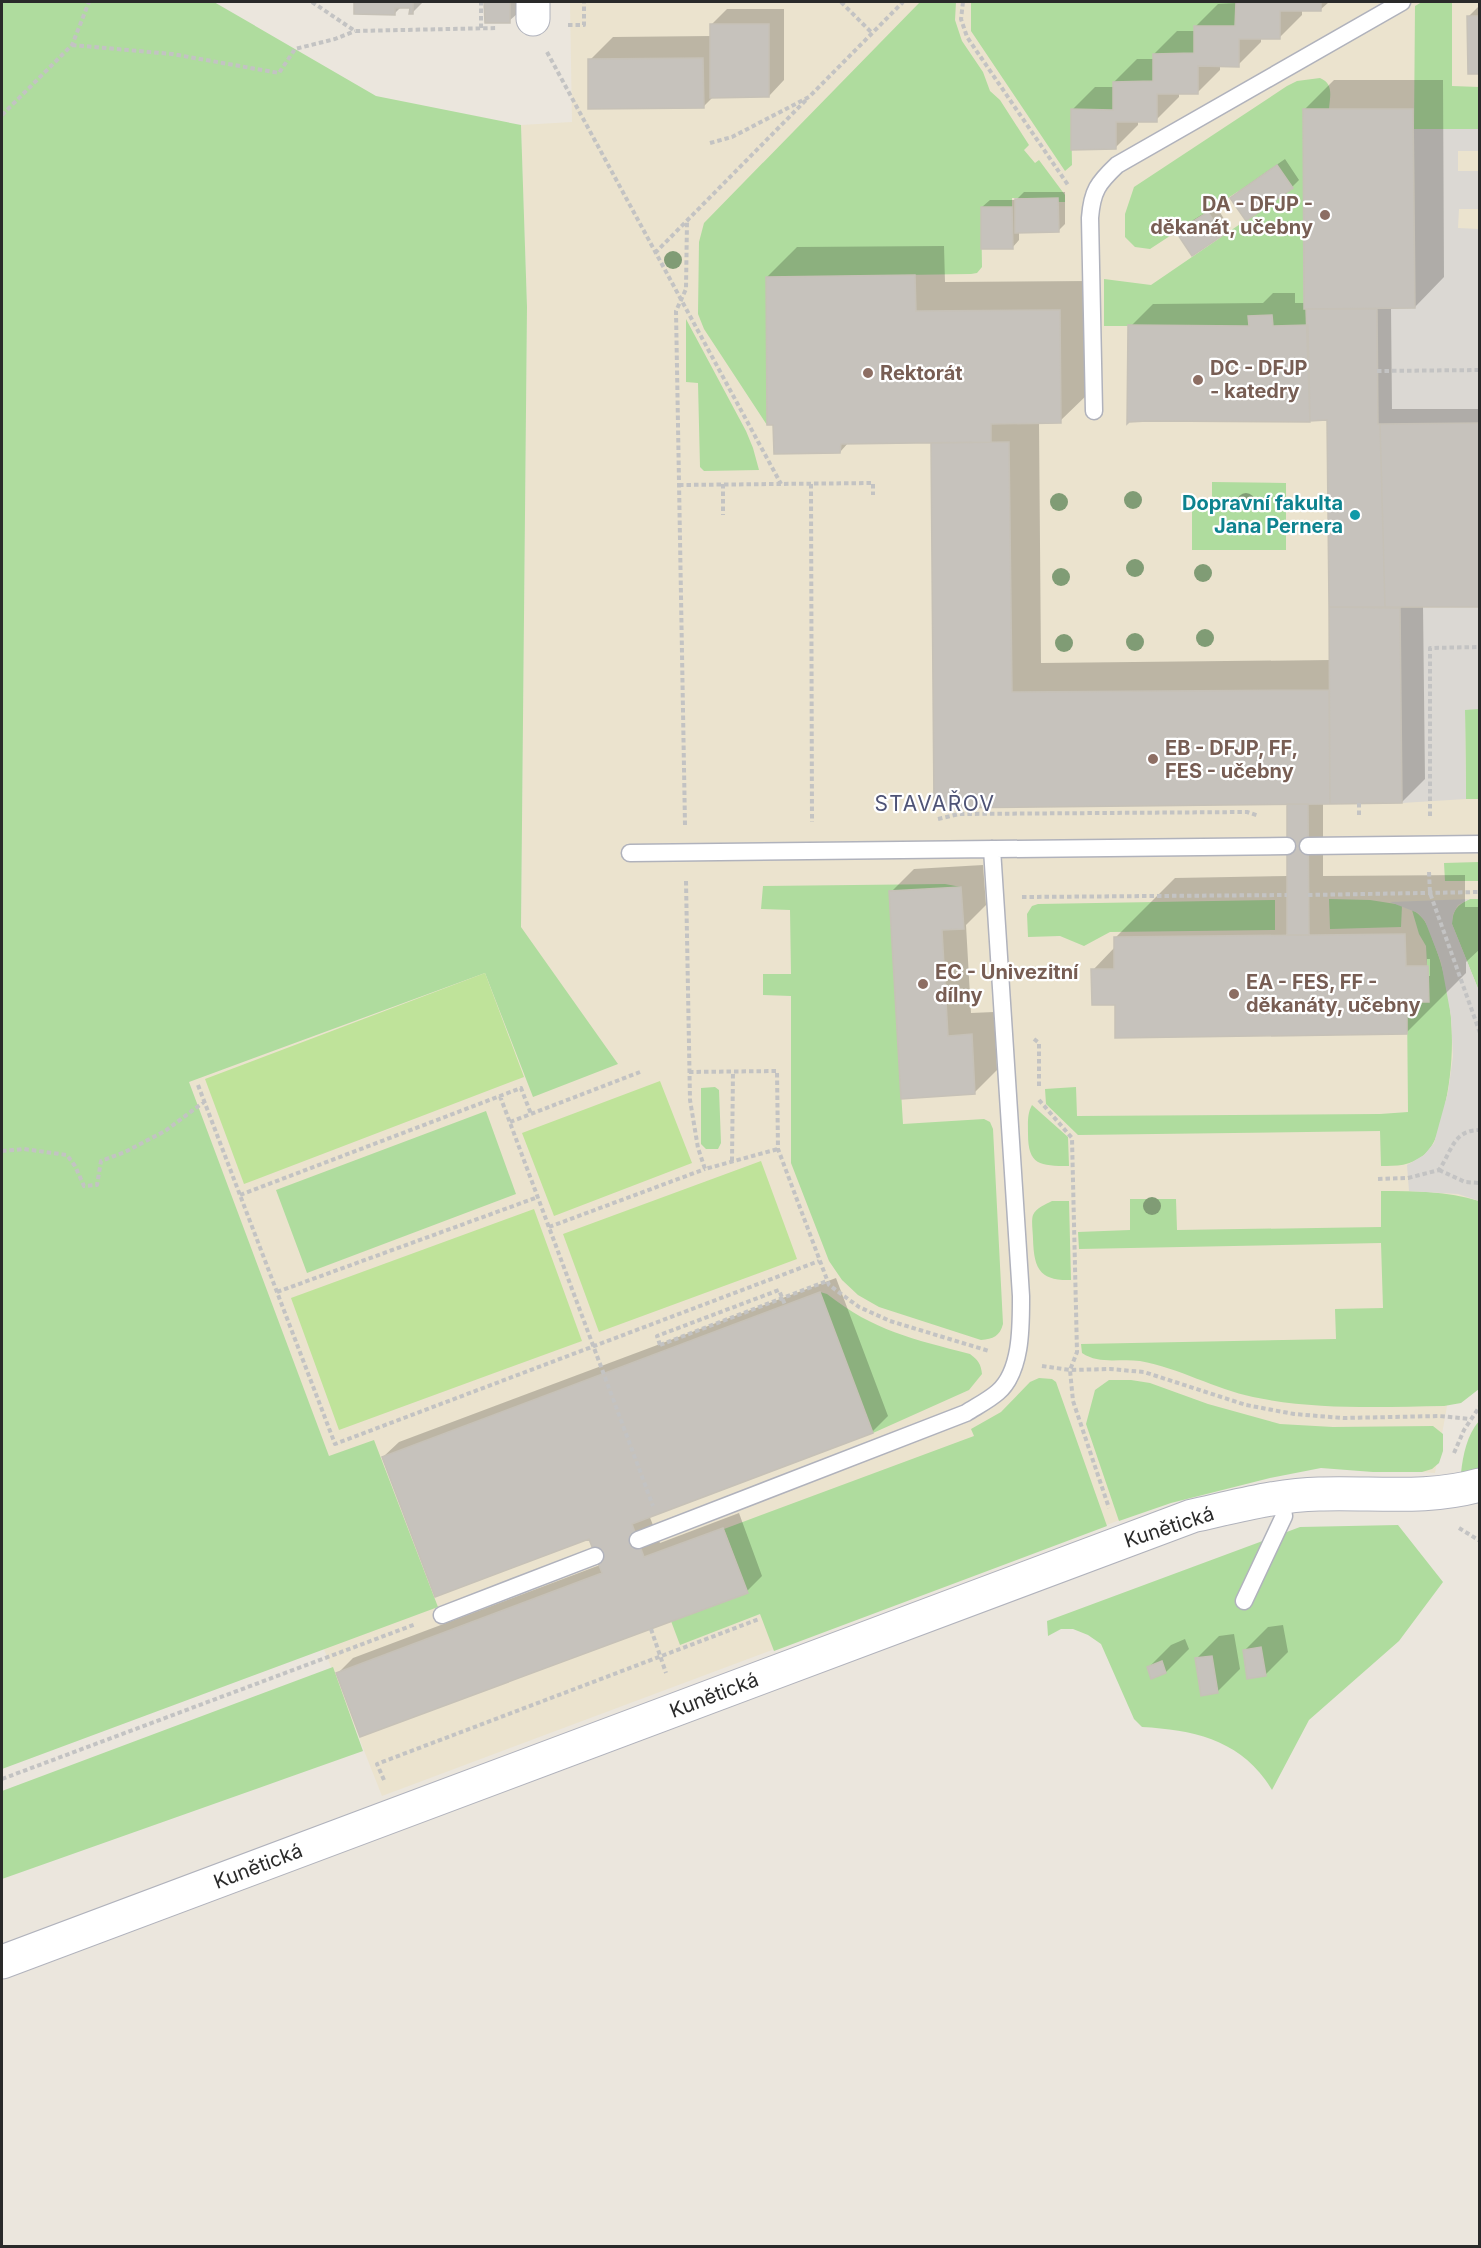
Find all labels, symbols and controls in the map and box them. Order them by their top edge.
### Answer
place label: DA - DFJP - děkanát, učebny [1150,192,1313,239]
marker: DA - DFJP - děkanát, učebny [1318,208,1332,222]
place label: DC - DFJP - katedry [1210,356,1308,403]
place label: Rektorát [880,361,963,385]
marker: Rektorát [861,366,875,380]
marker: DC - DFJP - katedry [1191,373,1205,387]
place label: Dopravní fakulta Jana Pernera [1182,491,1343,538]
marker: Dopravní fakulta Jana Pernera [1348,508,1362,522]
place label: EB - DFJP, FF, FES - učebny [1165,736,1298,783]
marker: EB - DFJP, FF, FES - učebny [1146,752,1160,766]
district label: STAVAŘOV [874,790,996,816]
place label: EC - Univezitní dílny [935,960,1079,1007]
place label: EA - FES, FF - děkanáty, učebny [1246,970,1421,1017]
marker: EC - Univezitní dílny [916,977,930,991]
marker: EA - FES, FF - děkanáty, učebny [1227,987,1241,1001]
street label: Kunětická [1121,1501,1217,1553]
street label: Kunětická [666,1667,762,1723]
street label: Kunětická [210,1838,306,1894]

